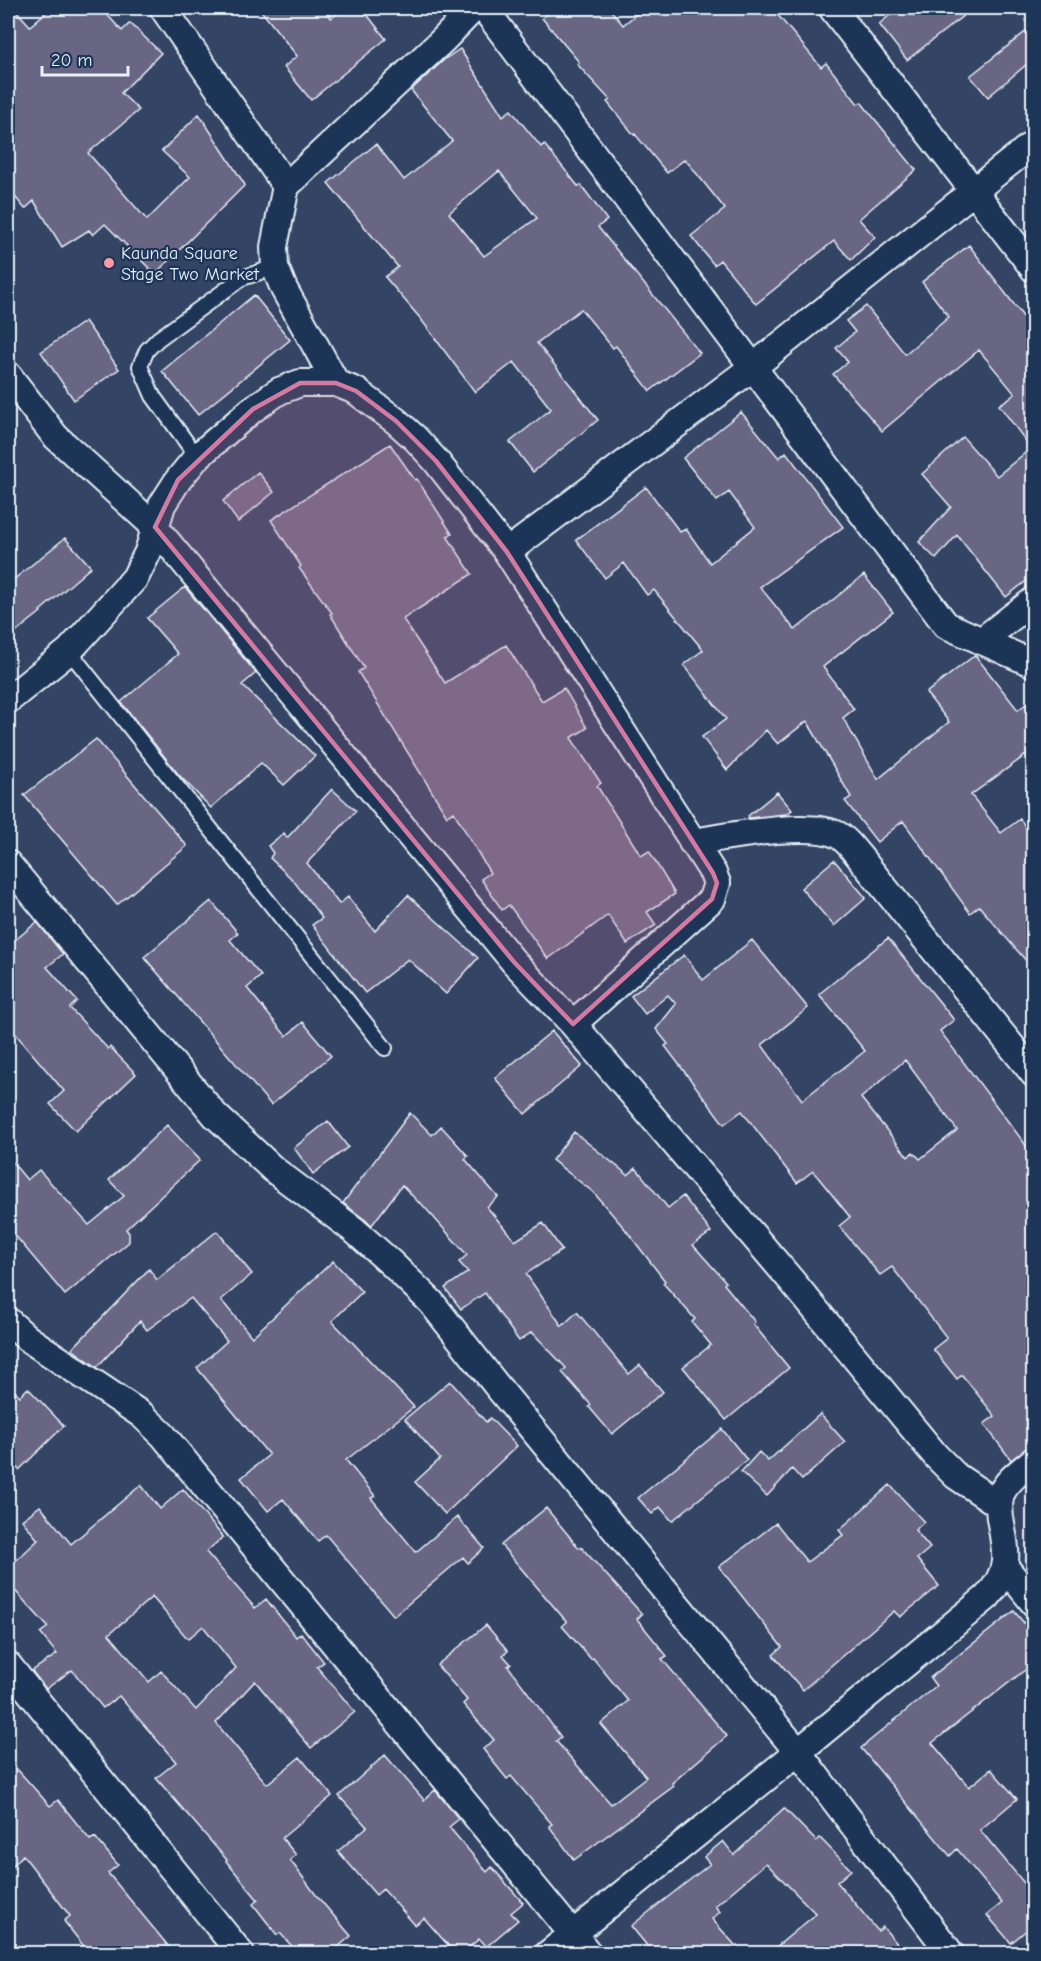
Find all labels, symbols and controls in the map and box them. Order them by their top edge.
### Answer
scale bar [42,39,128,77]
text: 20 m [51,50,92,71]
place label: Kaunda Square Stage Two Market [121,243,260,285]
marker: Kaunda Square Stage Two Market [102,256,116,270]

